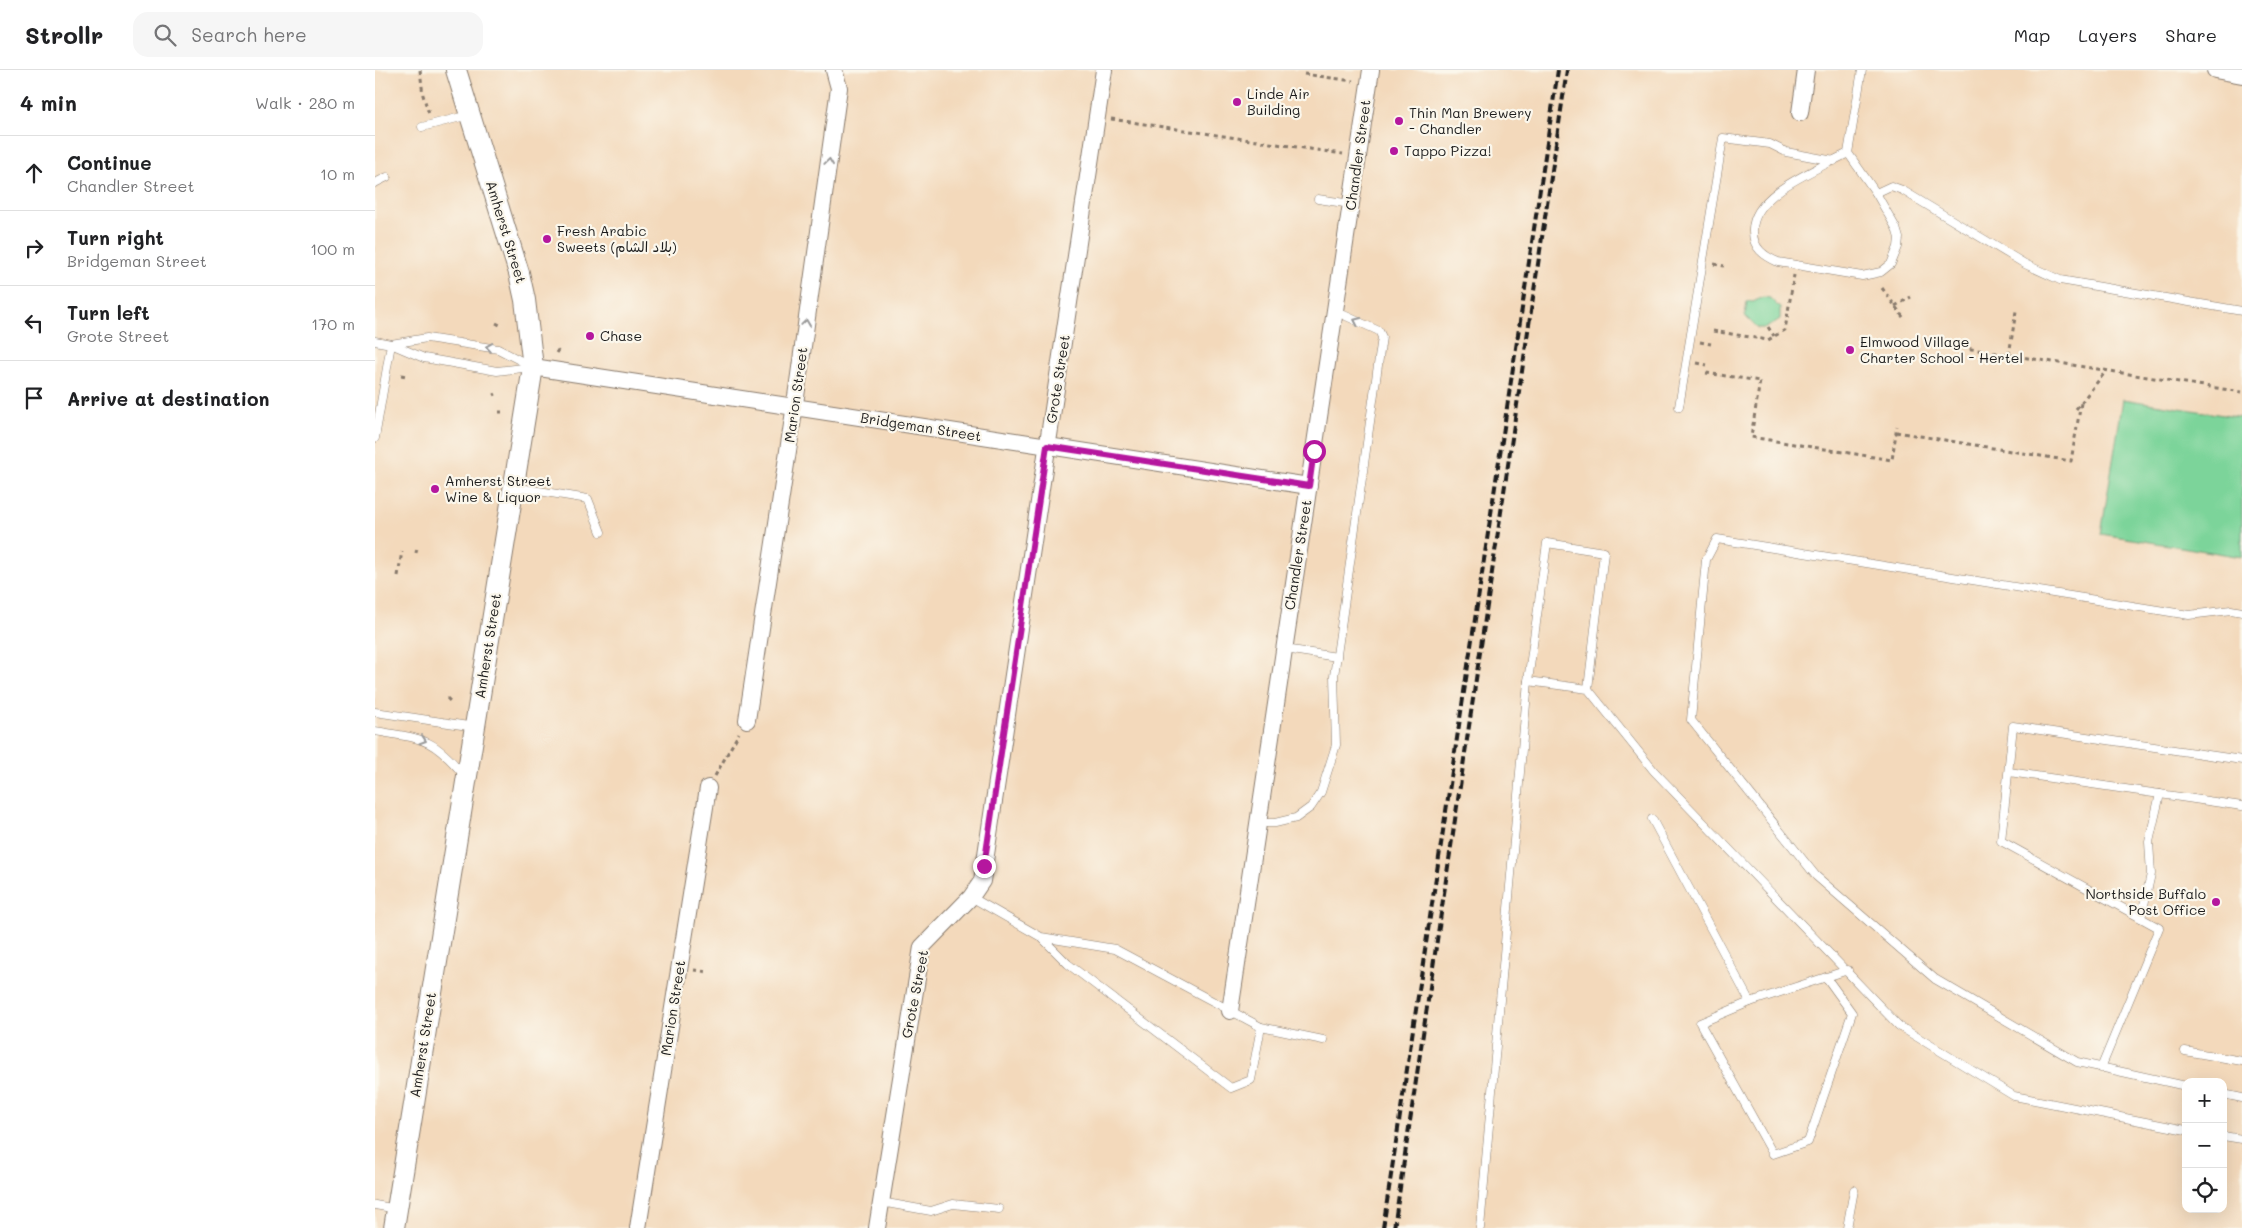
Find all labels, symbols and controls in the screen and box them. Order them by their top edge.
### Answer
search box [133,12,483,57]
text: Strollr [25,19,103,50]
icon: search [151,21,179,49]
text: Search here [191,22,307,47]
text: Map [2014,23,2050,47]
text: Layers [2078,23,2137,47]
text: Share [2165,23,2217,47]
place label: Linde Air Building [1247,84,1309,119]
text: 4 min [20,89,77,116]
text: Walk · 280 m [255,92,355,113]
marker: Linde Air Building [1231,96,1243,108]
street label: Chandler Street [1340,98,1375,211]
place label: Thin Man Brewery - Chandler [1409,103,1532,138]
marker: Thin Man Brewery - Chandler [1393,115,1405,127]
place label: Tappo Pizza! [1404,141,1491,160]
marker: Tappo Pizza! [1388,145,1400,157]
text: Continue [67,150,152,175]
one-way arrow [823,158,834,166]
icon: ahead [20,159,48,187]
text: 10 m [320,163,355,184]
text: Chandler Street [67,175,194,196]
street label: Amherst Street [482,178,531,286]
place label: Fresh Arabic Sweets (بلاد الشام) [557,221,677,258]
text: Turn right [67,225,164,250]
marker: Fresh Arabic Sweets (بلاد الشام) [541,233,553,245]
icon: right [20,234,48,262]
text: 100 m [310,238,355,259]
text: Bridgeman Street [67,250,207,271]
text: Turn left [67,300,150,325]
icon: left [20,309,48,337]
text: 170 m [311,313,355,334]
one-way arrow [1353,317,1362,328]
one-way arrow [800,318,811,326]
text: Grote Street [67,325,169,346]
place label: Chase [600,326,642,345]
marker: Chase [584,330,596,342]
place label: Elmwood Village Charter School - Hertel [1860,332,2023,367]
street label: Grote Street [1041,333,1074,425]
one-way arrow [485,343,493,353]
marker: Elmwood Village Charter School - Hertel [1844,344,1856,356]
street label: Marion Street [779,346,812,444]
icon: arrive [20,384,48,412]
text: Arrive at destination [67,386,270,411]
street label: Bridgeman Street [859,408,983,445]
route start [1303,440,1326,463]
place label: Amherst Street Wine & Liquor [445,471,551,506]
marker: Amherst Street Wine & Liquor [429,483,441,495]
street label: Chandler Street [1279,498,1316,611]
street label: Amherst Street [470,592,505,700]
one-way arrow [418,734,427,744]
route end [973,855,996,878]
place label: Northside Buffalo Post Office [2085,884,2206,919]
marker: Northside Buffalo Post Office [2210,896,2222,908]
street label: Grote Street [897,948,932,1040]
street label: Marion Street [656,959,689,1057]
street label: Amherst Street [405,991,440,1099]
map controls [2182,1078,2227,1213]
button: + [2182,1078,2227,1123]
button: − [2182,1123,2227,1168]
button: locate [2182,1168,2227,1213]

